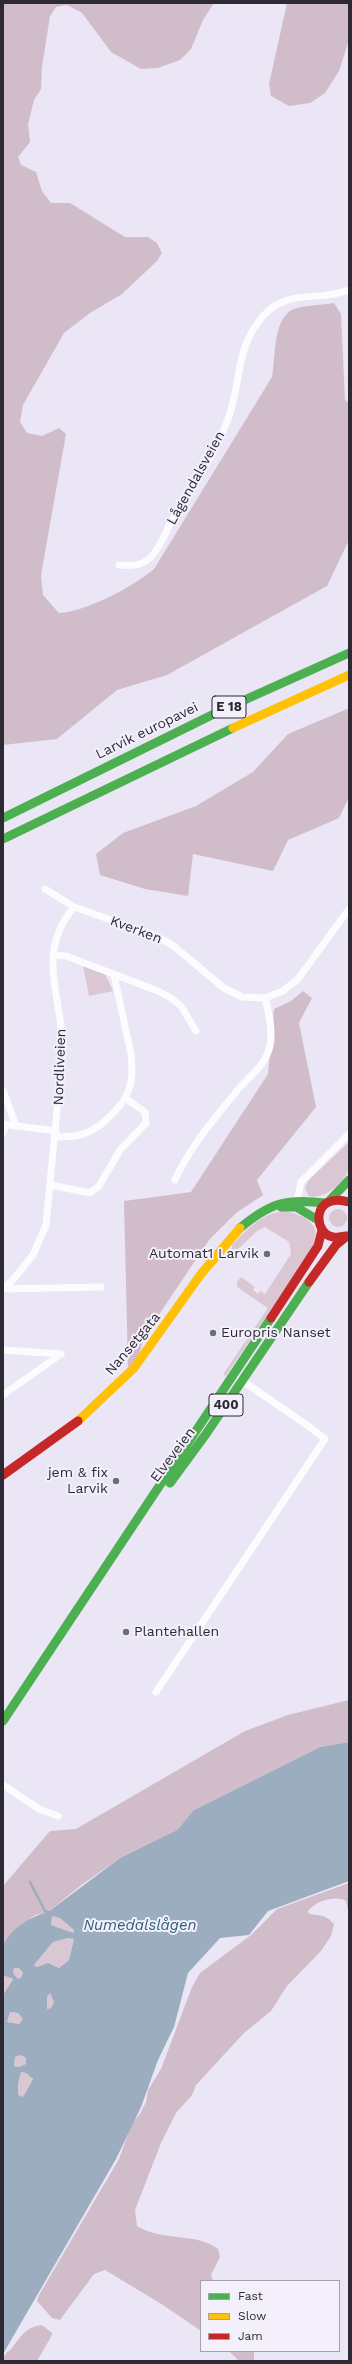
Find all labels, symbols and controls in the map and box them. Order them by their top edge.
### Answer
street label: Lågendalsveien [163,428,229,528]
road number: E 18 [212,696,246,718]
street label: Larvik europavei [93,699,201,763]
street label: Kverken [108,912,164,948]
street label: Nordliveien [50,1028,70,1106]
place label: Automat1 Larvik [149,1246,259,1262]
marker: Automat1 Larvik [262,1249,272,1259]
street label: Nansetgata [102,1309,164,1379]
place label: Europris Nanset [221,1325,331,1341]
marker: Europris Nanset [208,1328,218,1338]
road number: 400 [209,1394,243,1416]
street label: Elveveien [147,1424,199,1486]
place label: jem & fix Larvik [48,1465,108,1498]
marker: jem & fix Larvik [111,1476,121,1486]
place label: Plantehallen [134,1624,219,1640]
marker: Plantehallen [121,1627,131,1637]
water label: Numedalslågen [83,1917,197,1935]
legend [200,2280,340,2352]
text: Fast [238,2289,263,2303]
text: Slow [238,2309,266,2323]
text: Jam [238,2329,263,2343]

